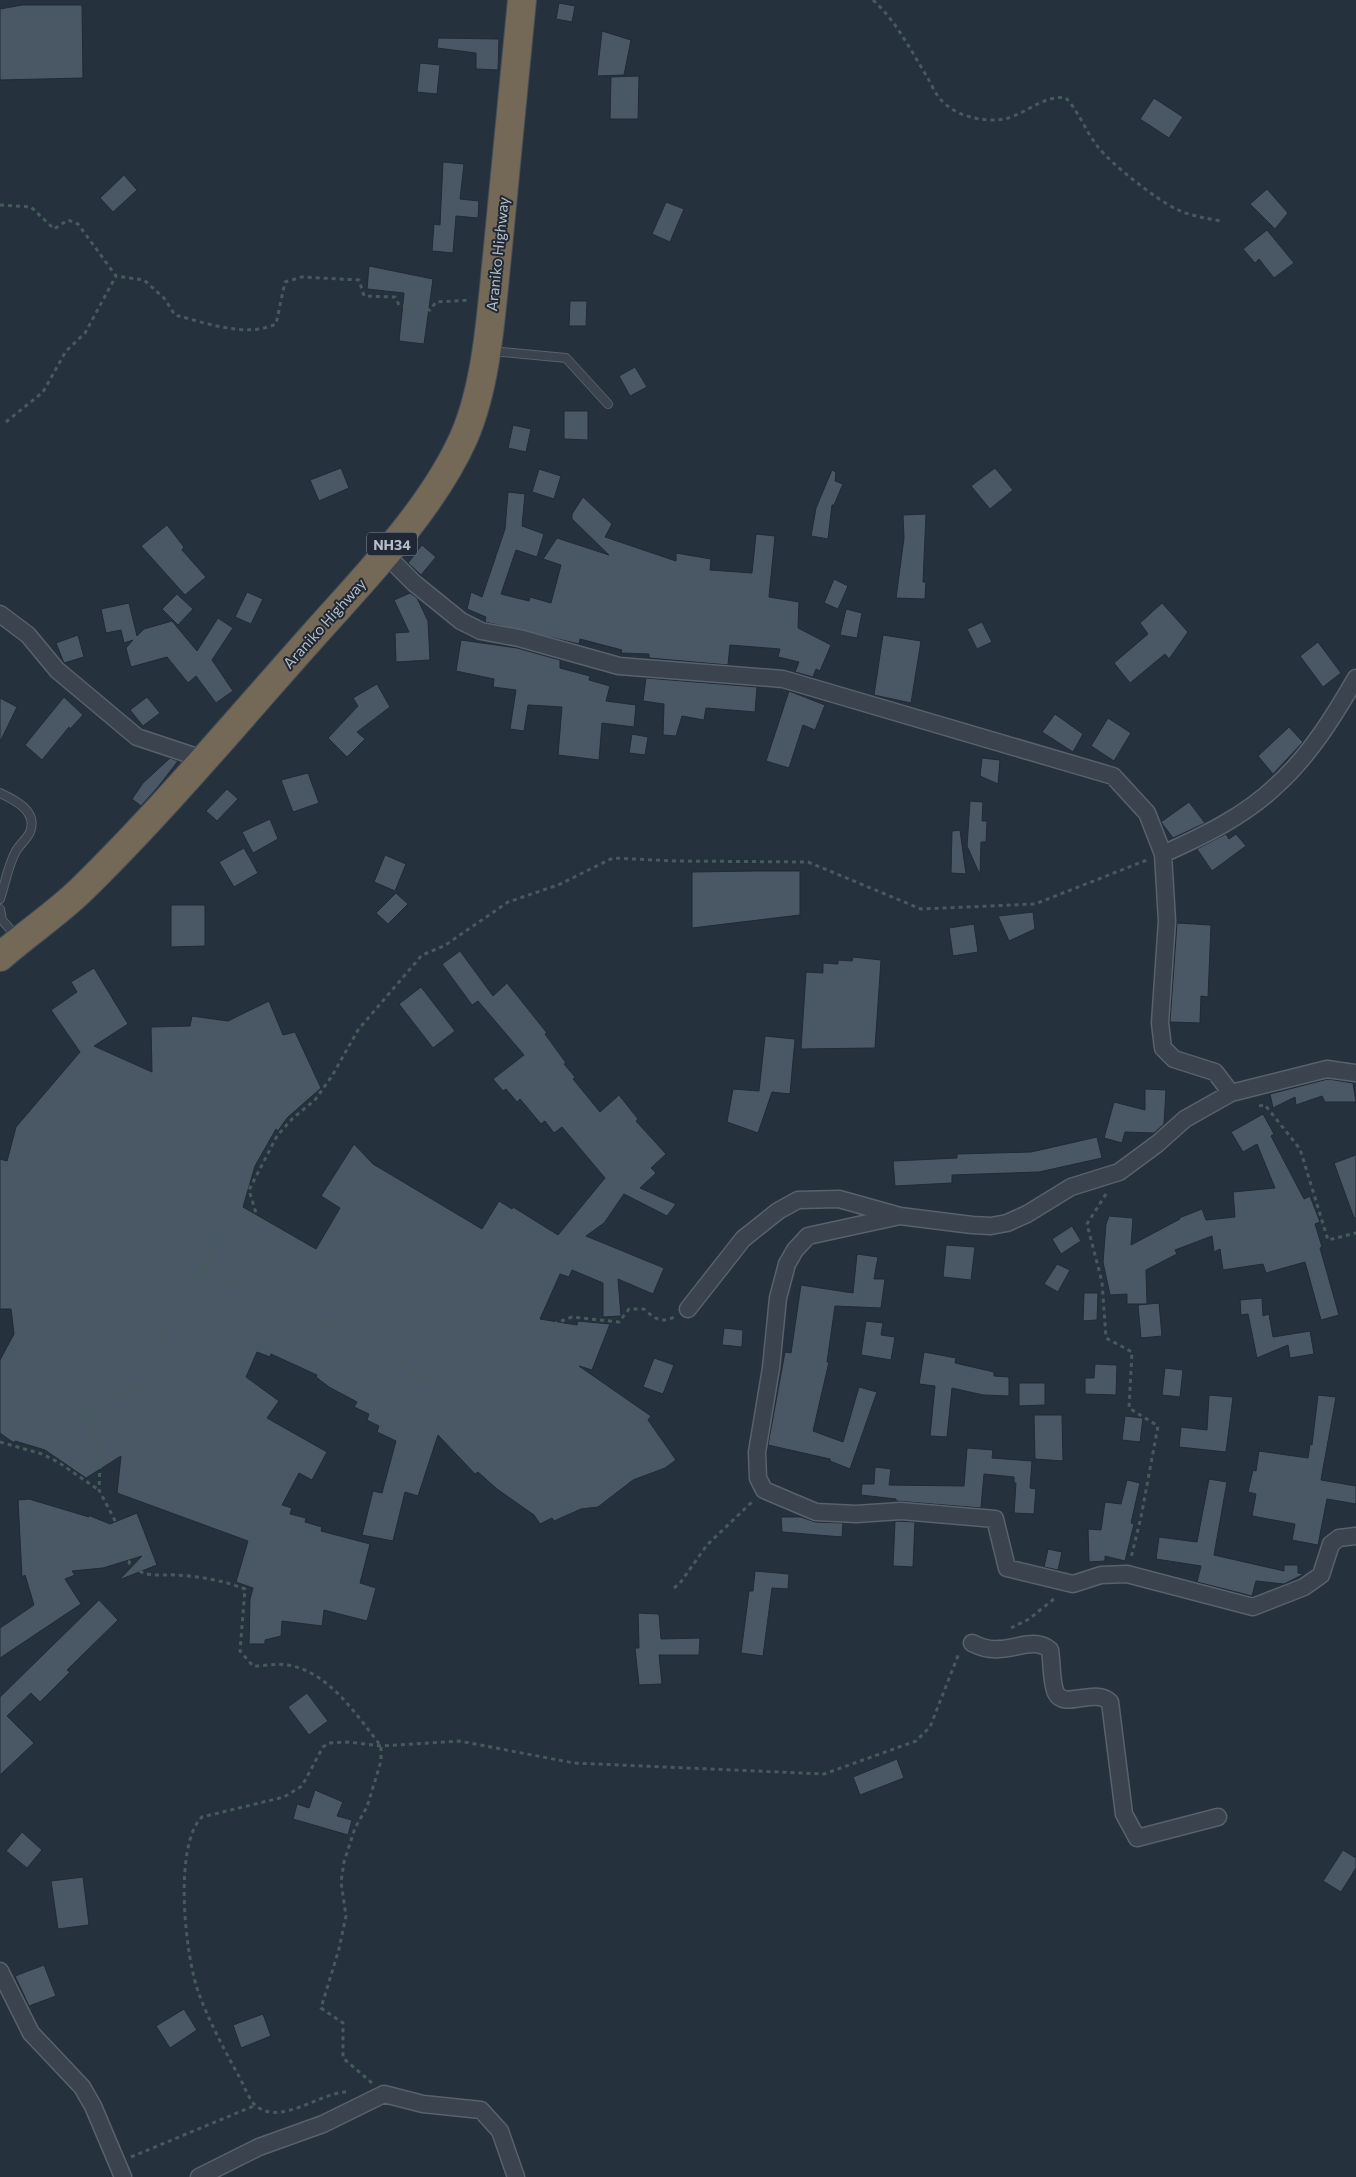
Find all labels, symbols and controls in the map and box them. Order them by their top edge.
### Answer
street label: Araniko Highway [482,196,512,312]
road number: NH34 [367,532,417,556]
street label: Araniko Highway [279,574,369,672]

